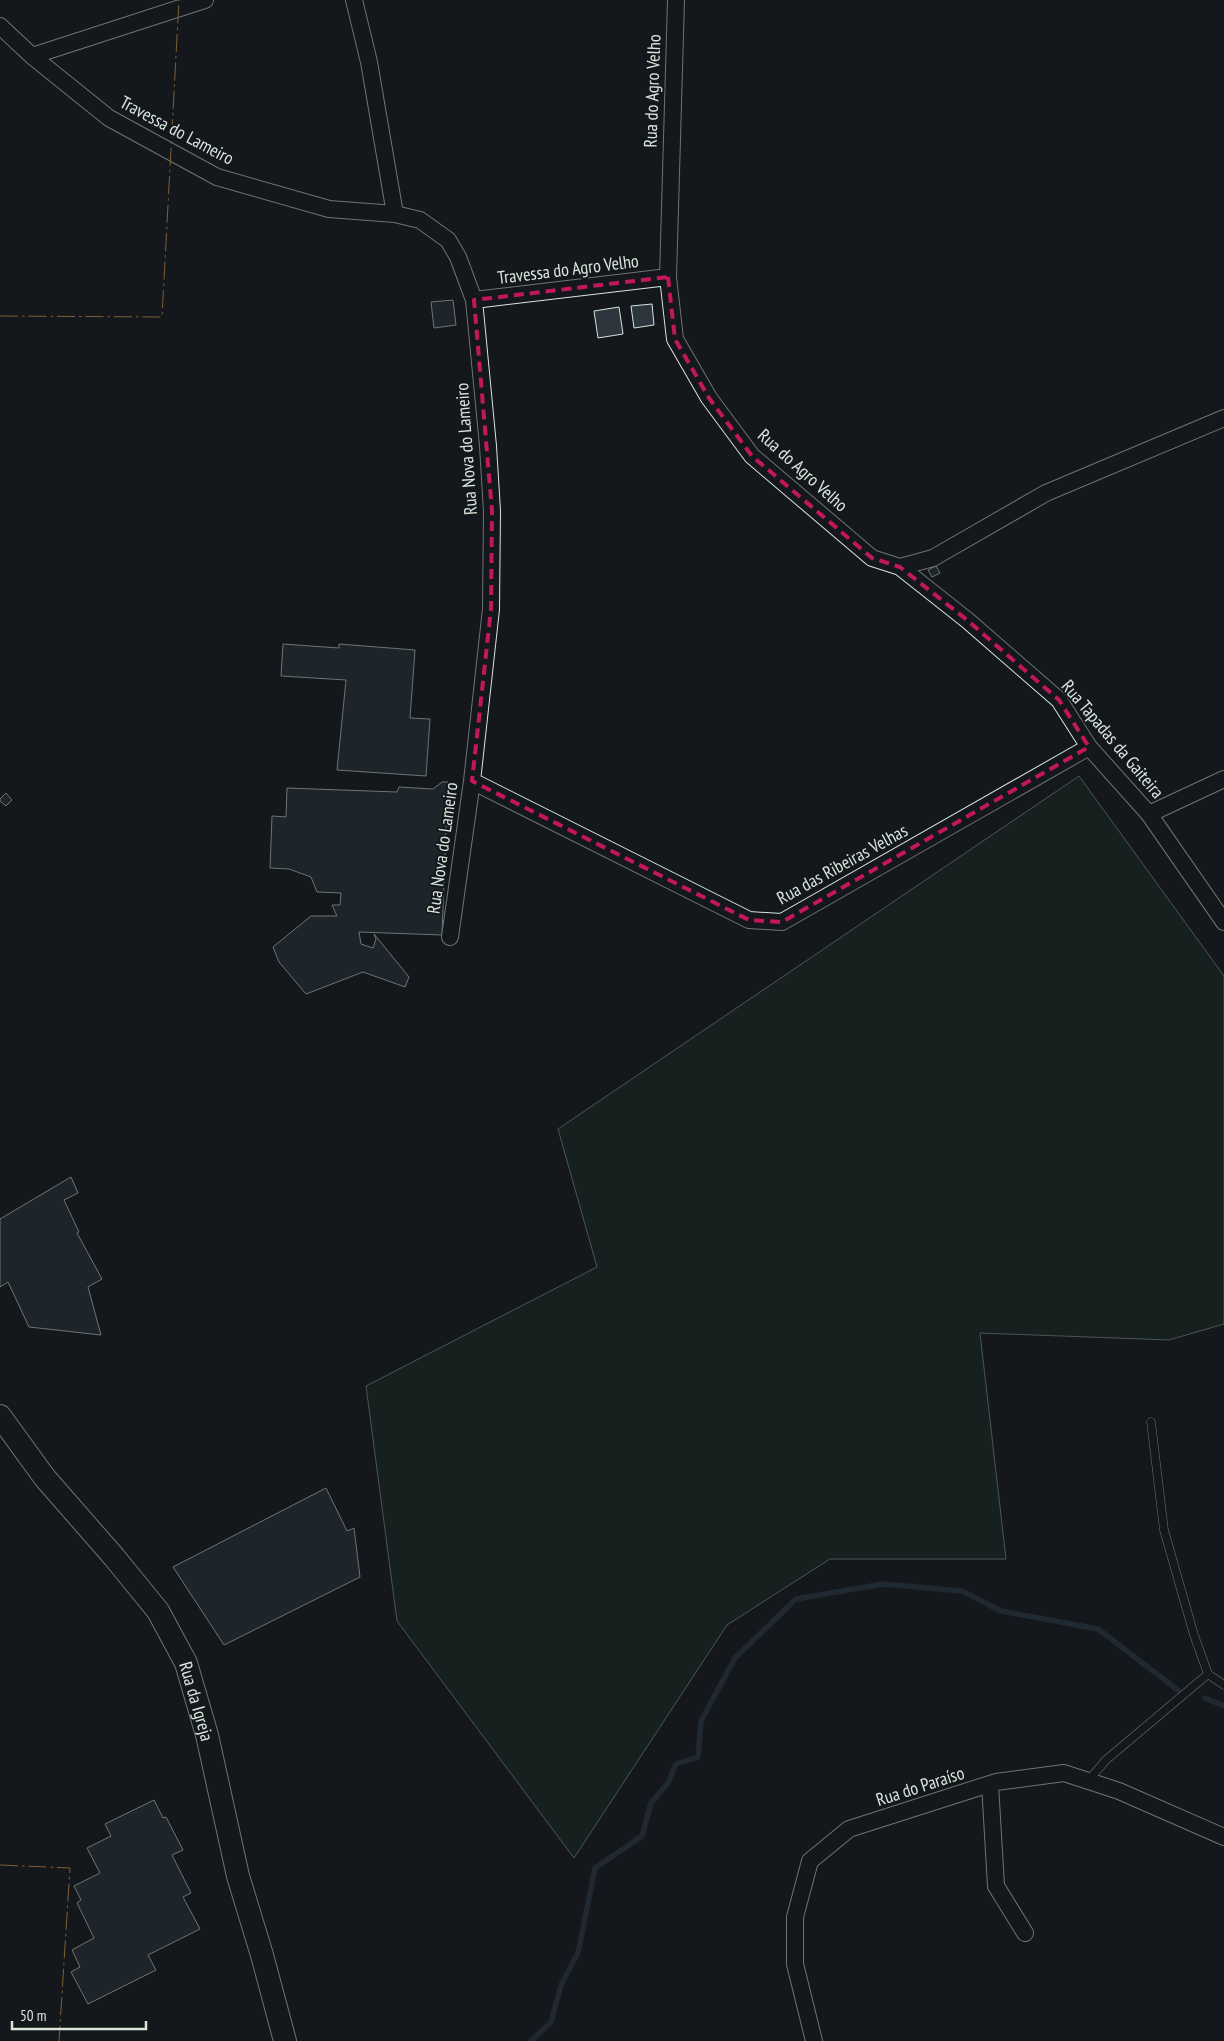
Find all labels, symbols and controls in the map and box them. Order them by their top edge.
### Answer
street label: Rua do Agro Velho [639,34,665,148]
street label: Travessa do Lameiro [116,90,238,170]
street label: Travessa do Agro Velho [496,249,640,289]
street label: Rua Nova do Lameiro [450,382,482,516]
street label: Rua do Agro Velho [753,424,853,517]
street label: Rua Tapadas da Gaiteira [1057,675,1169,803]
street label: Rua Nova do Lameiro [421,781,463,915]
street label: Rua das Ribeiras Velhas [773,819,911,909]
street label: Rua da Igreja [175,1659,219,1743]
street label: Rua do Paraíso [873,1761,967,1811]
scale bar [12,1998,146,2030]
text: 50 m [20,2006,46,2025]

